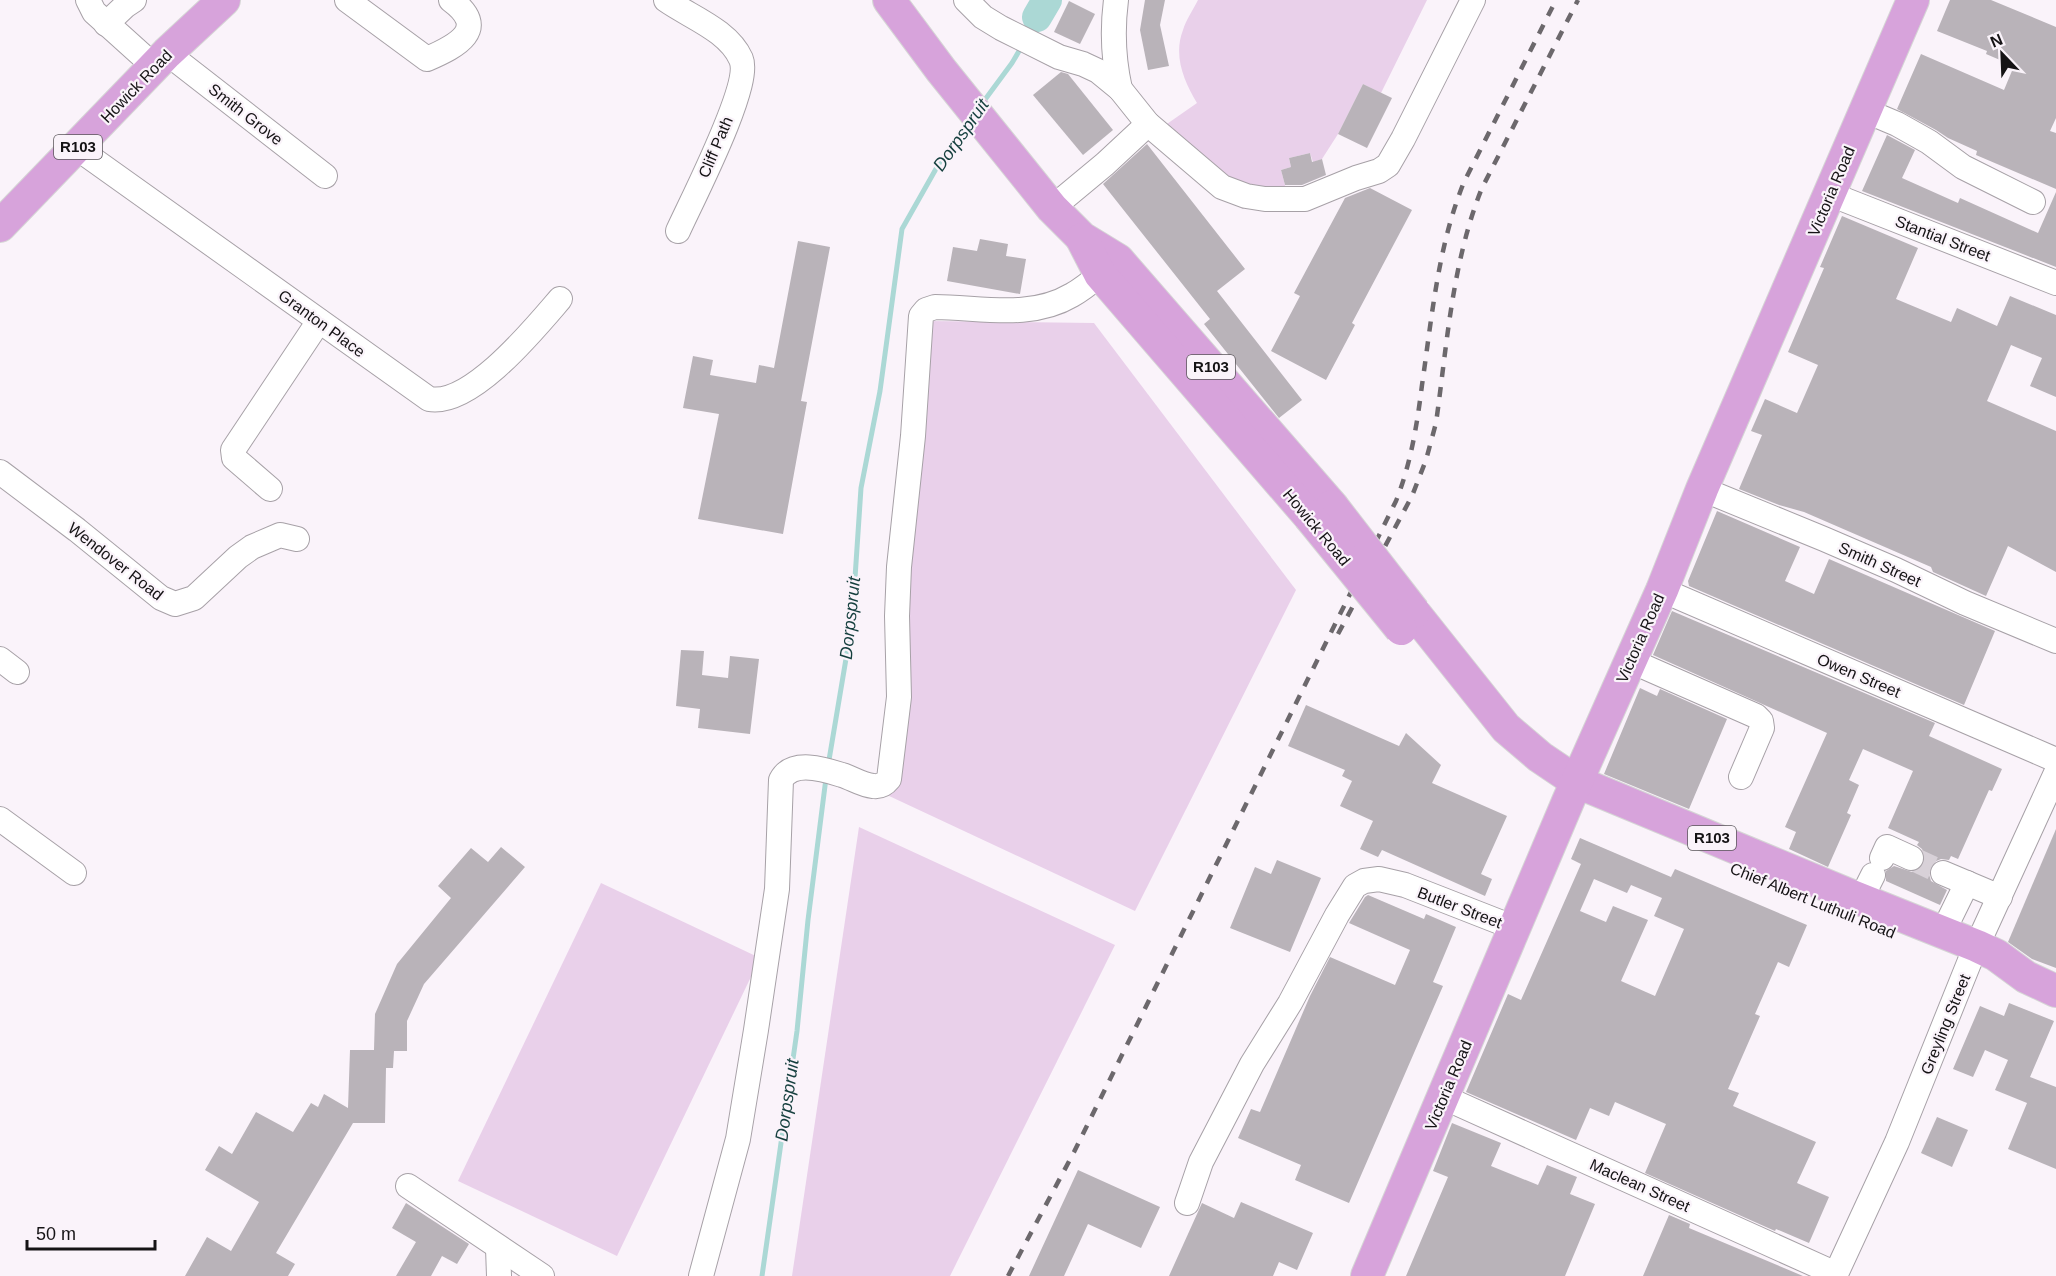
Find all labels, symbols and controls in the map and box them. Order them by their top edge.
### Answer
north arrow [1972,24,2032,84]
text: N [1988,31,2005,51]
street label: Howick Road [98,47,175,126]
street label: Smith Grove [205,80,286,149]
water label: Dorpspruit [929,94,994,175]
street label: Cliff Path [695,114,736,180]
road number: R103 [54,135,102,159]
street label: Victoria Road [1805,144,1858,239]
street label: Stantial Street [1893,213,1993,265]
street label: Granton Place [275,286,368,360]
road number: R103 [1187,355,1235,379]
street label: Howick Road [1280,486,1353,569]
street label: Wendover Road [65,519,166,604]
street label: Smith Street [1836,539,1924,590]
water label: Dorpspruit [836,575,864,660]
street label: Victoria Road [1613,591,1668,685]
street label: Owen Street [1815,650,1904,701]
road number: R103 [1688,826,1736,850]
street label: Chief Albert Luthuli Road [1728,859,1898,941]
street label: Butler Street [1415,884,1505,932]
street label: Greyling Street [1918,971,1974,1077]
street label: Victoria Road [1422,1038,1475,1133]
water label: Dorpspruit [771,1057,803,1143]
street label: Maclean Street [1587,1156,1693,1215]
scale bar [27,1213,154,1251]
text: 50 m [36,1224,76,1244]

